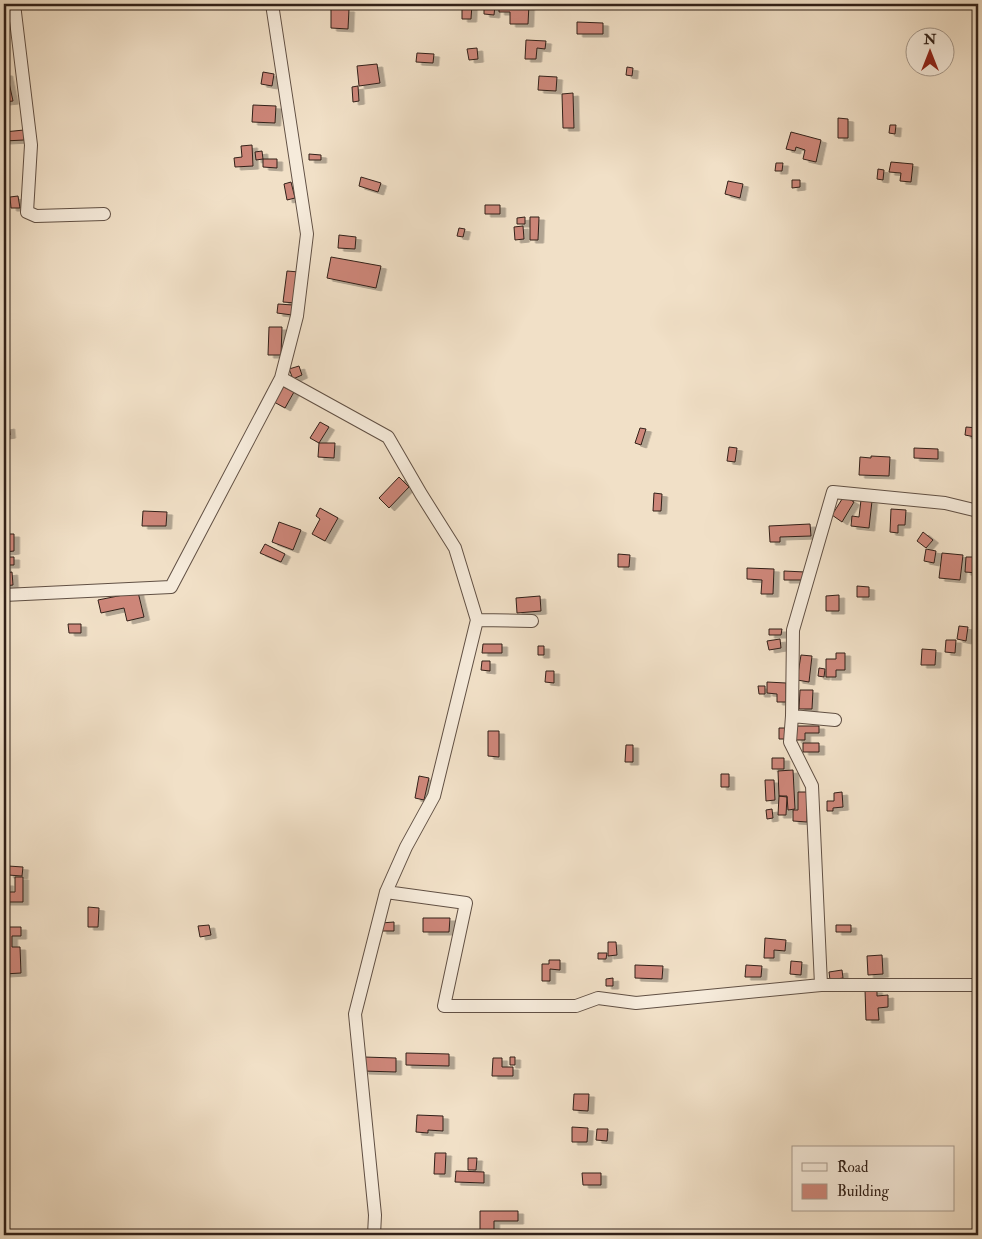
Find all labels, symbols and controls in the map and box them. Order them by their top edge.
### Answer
north arrow [904,28,954,78]
text: N [923,31,937,48]
legend [792,1146,954,1212]
text: Road [837,1158,869,1177]
text: Building [837,1182,889,1201]

